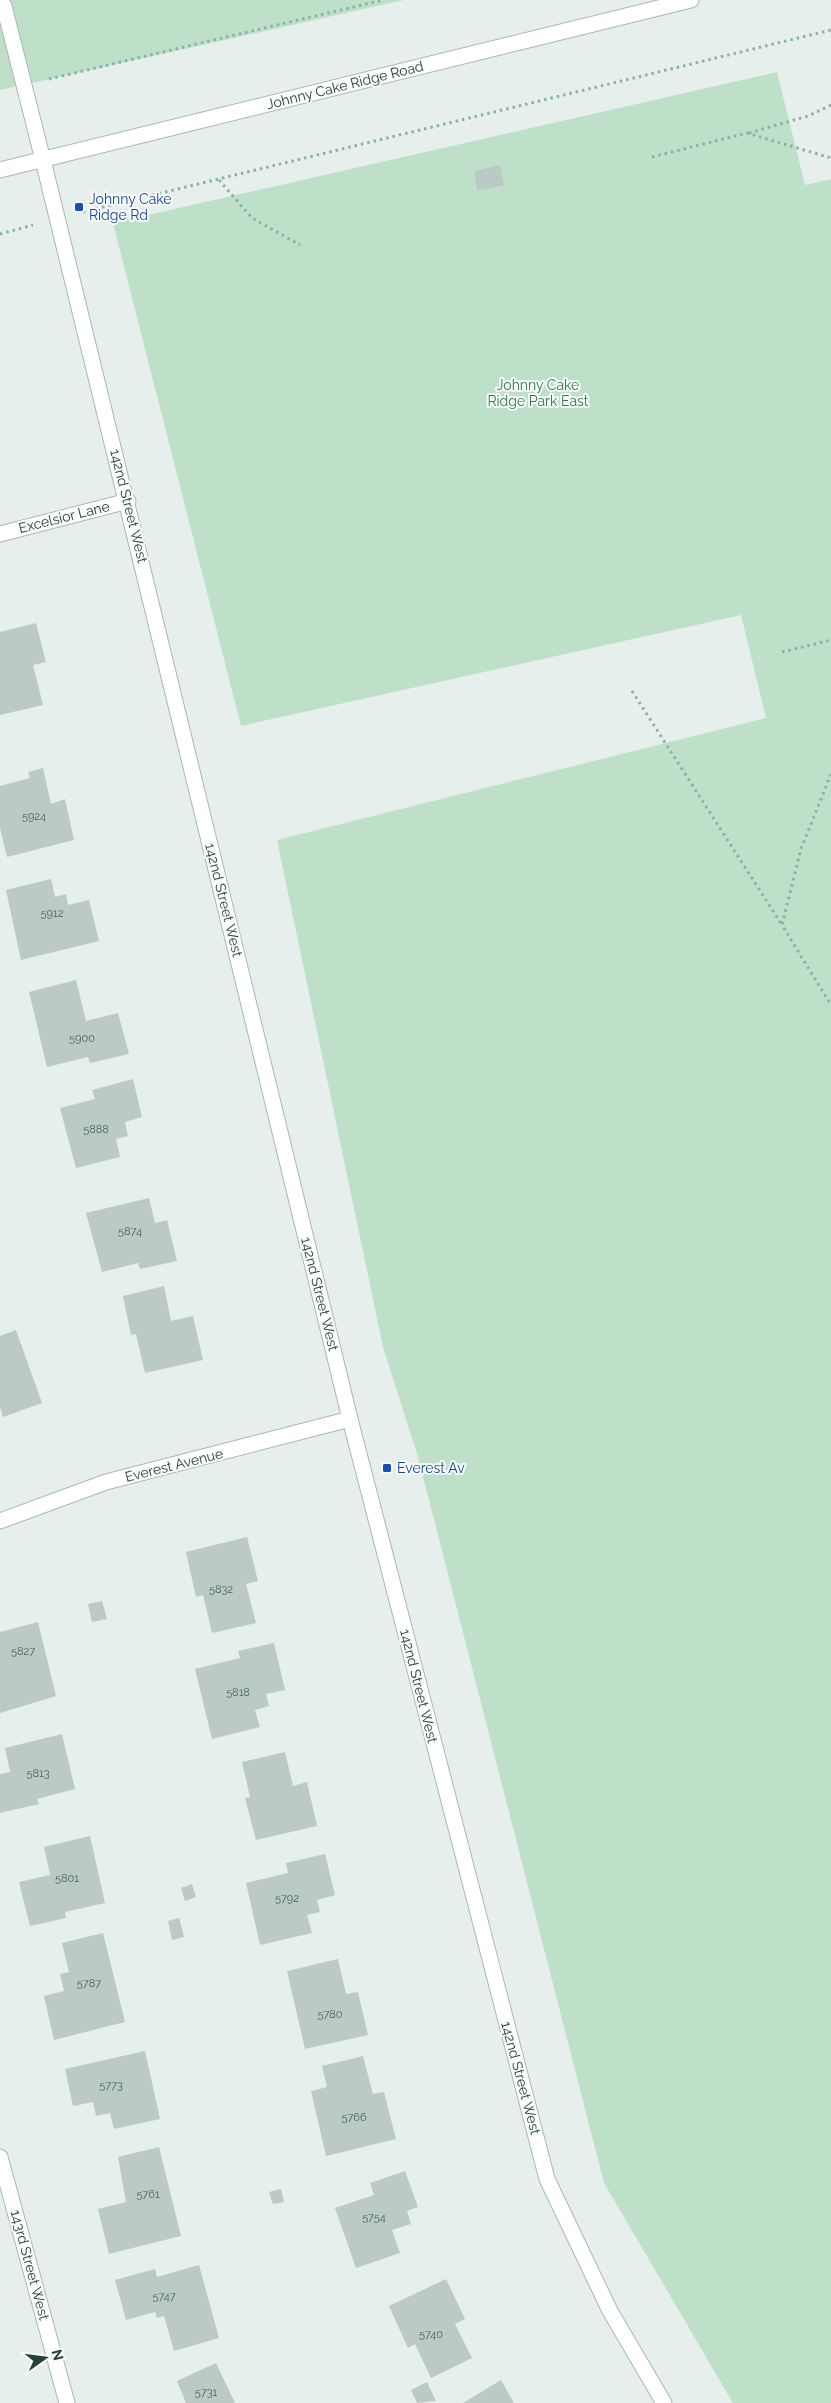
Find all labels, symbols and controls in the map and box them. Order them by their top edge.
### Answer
street label: Johnny Cake Ridge Road [265,58,425,112]
place label: Johnny Cake Ridge Rd [89,191,172,223]
marker: Johnny Cake Ridge Rd [73,201,85,213]
park label: Johnny Cake Ridge Park East [487,377,589,409]
street label: 142nd Street West [107,447,151,565]
street label: Excelsior Lane [17,498,111,536]
house number: 5924 [22,810,46,823]
street label: 142nd Street West [202,841,246,959]
house number: 5912 [41,907,64,920]
house number: 5900 [69,1032,95,1045]
house number: 5888 [83,1123,109,1136]
house number: 5874 [118,1225,142,1238]
street label: 142nd Street West [298,1235,342,1353]
street label: Everest Avenue [123,1445,225,1485]
place label: Everest Av [397,1460,465,1476]
marker: Everest Av [381,1462,393,1474]
house number: 5832 [209,1583,233,1596]
street label: 142nd Street West [397,1627,441,1745]
house number: 5827 [11,1645,35,1658]
house number: 5818 [226,1686,250,1699]
house number: 5813 [26,1767,50,1780]
house number: 5801 [55,1872,79,1885]
house number: 5792 [275,1892,299,1905]
house number: 5787 [77,1977,101,1990]
house number: 5780 [317,2008,343,2021]
street label: 142nd Street West [498,2020,544,2137]
house number: 5773 [99,2079,123,2092]
house number: 5766 [341,2111,367,2124]
house number: 5761 [136,2188,160,2201]
street label: 143rd Street West [8,2208,52,2322]
house number: 5754 [362,2211,386,2224]
house number: 5747 [152,2290,176,2303]
house number: 5740 [419,2328,443,2341]
north arrow [20,2333,70,2383]
text: N [49,2348,67,2362]
house number: 5731 [195,2386,217,2399]

